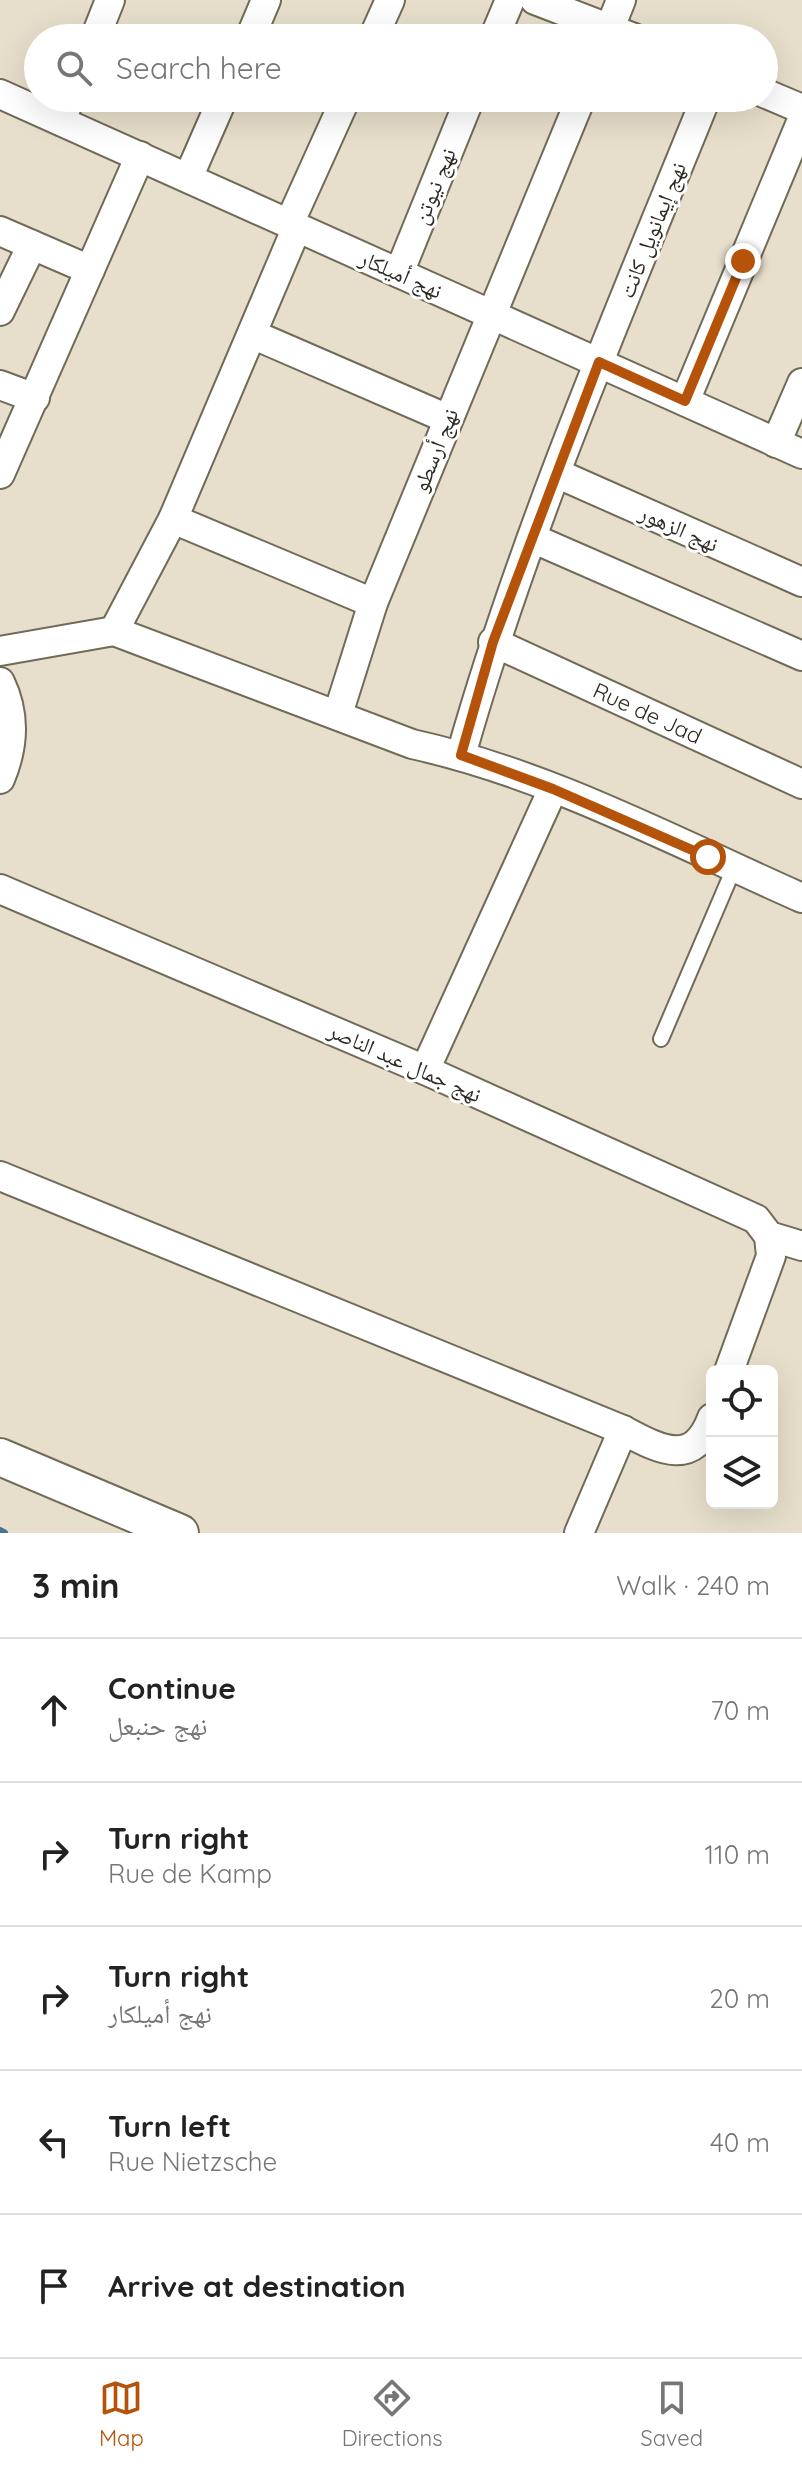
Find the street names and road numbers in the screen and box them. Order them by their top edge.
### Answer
street label: نهج نيوتن [406,144,462,228]
street label: نهج إيمانويل كانت [612,158,693,302]
street label: نهج أميلكار [354,243,447,305]
street label: نهج أرسطو [406,404,464,496]
street label: نهج الزهور [634,498,723,558]
street label: Rue de Jad [589,676,706,750]
street label: نهج جمال عبد الناصر [323,1015,486,1108]

